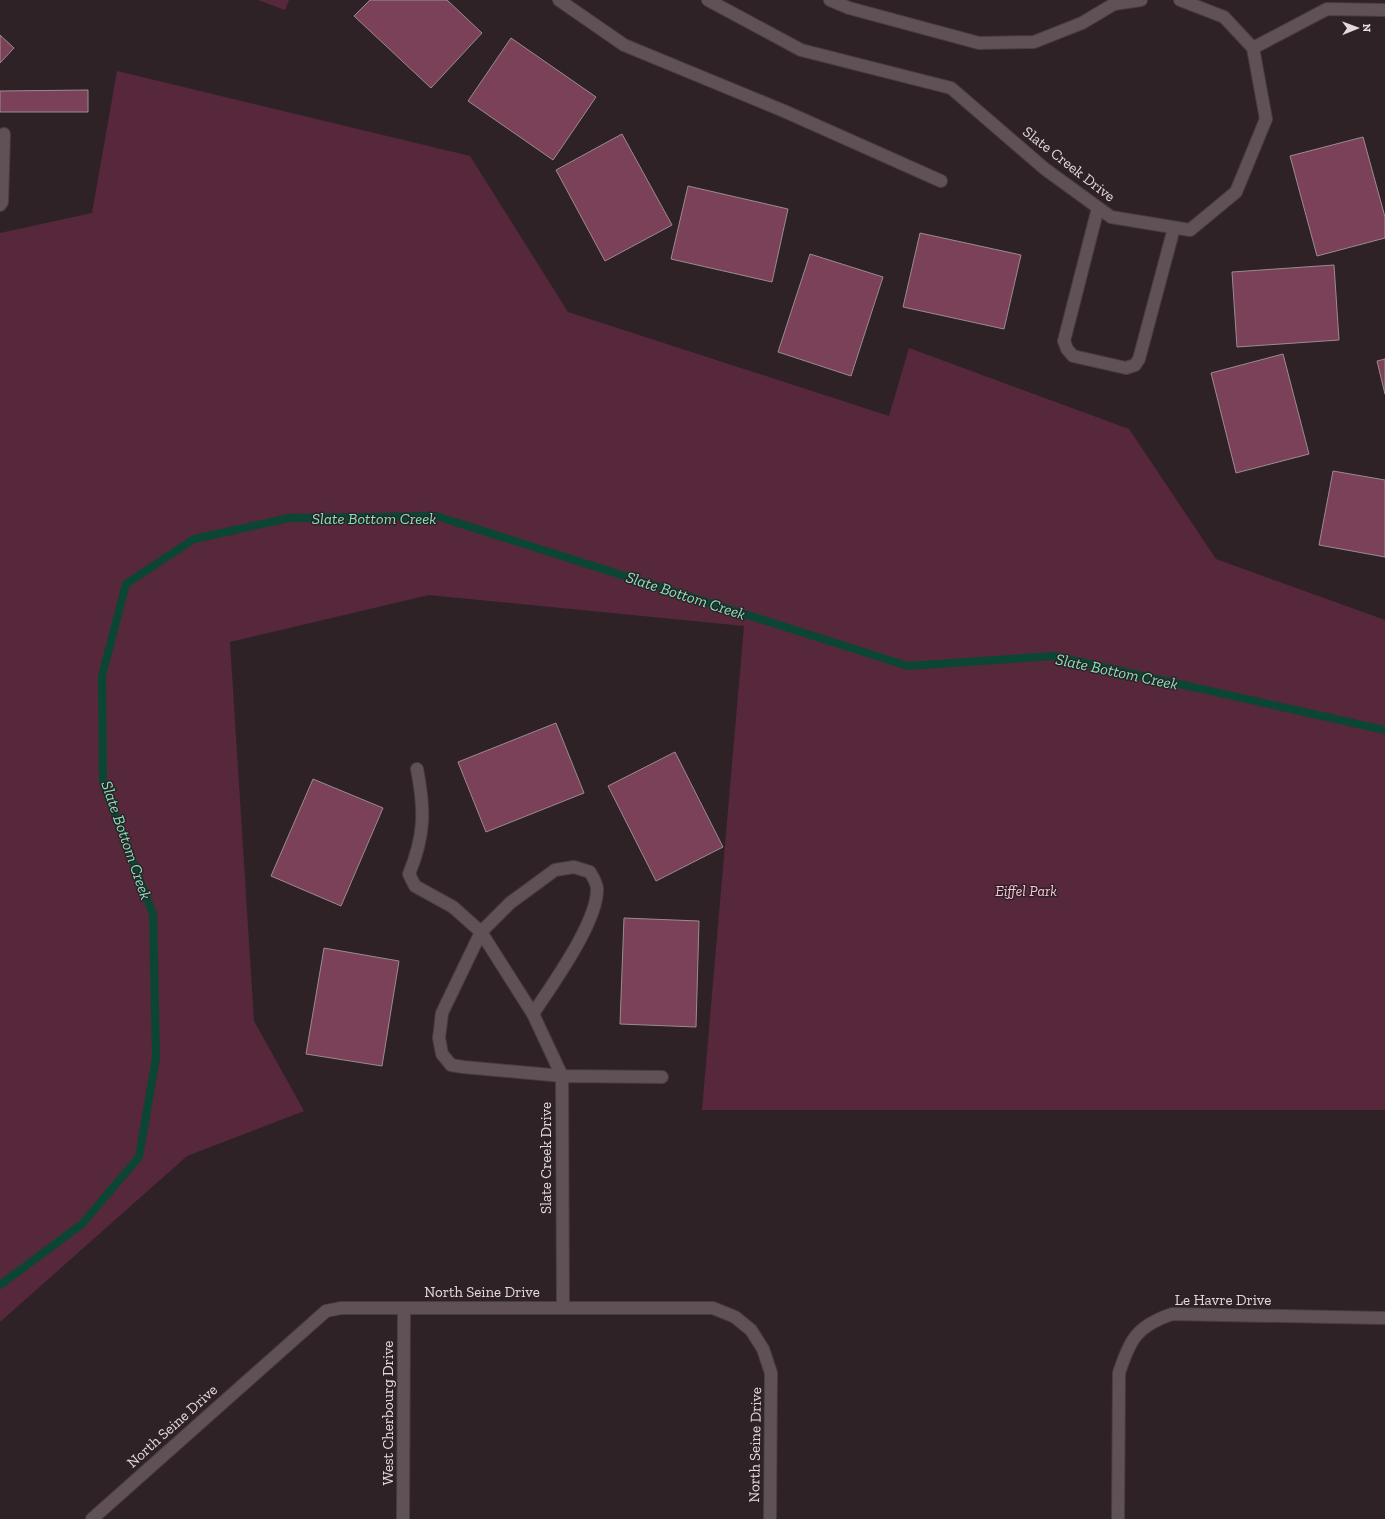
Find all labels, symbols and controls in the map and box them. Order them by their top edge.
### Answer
north arrow [1337,8,1377,48]
text: N [1360,24,1373,33]
street label: Slate Creek Drive [1019,122,1119,206]
water label: Slate Bottom Creek [312,509,436,528]
water label: Slate Bottom Creek [624,567,748,624]
water label: Slate Bottom Creek [1054,649,1180,694]
water label: Slate Bottom Creek [97,778,156,902]
park label: Eiffel Park [995,882,1057,900]
street label: Slate Creek Drive [537,1102,555,1214]
street label: North Seine Drive [424,1283,540,1301]
street label: Le Havre Drive [1175,1291,1271,1309]
street label: West Cherbourg Drive [379,1341,397,1485]
street label: North Seine Drive [123,1381,221,1471]
street label: North Seine Drive [745,1387,765,1503]

